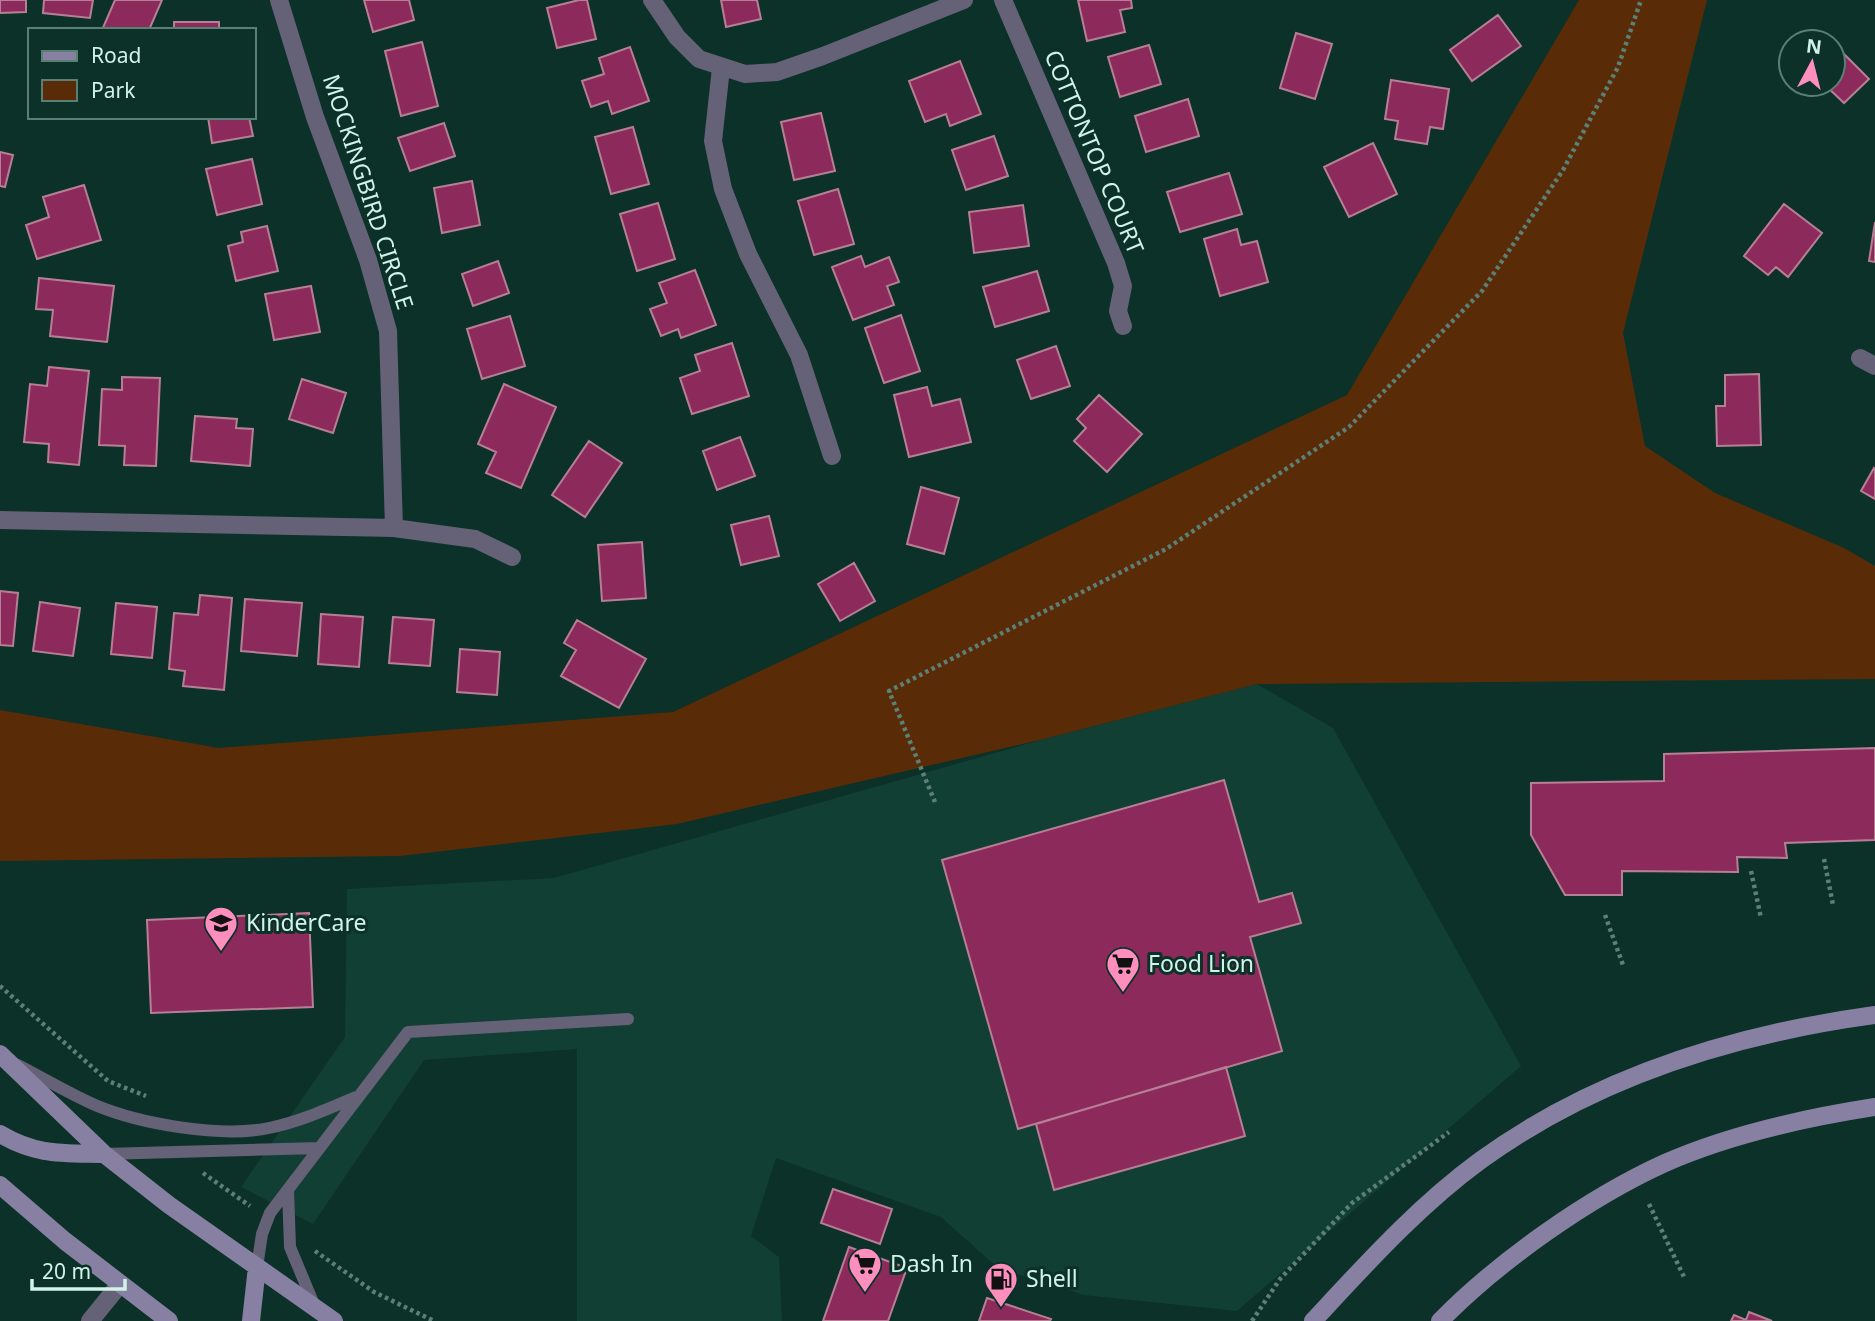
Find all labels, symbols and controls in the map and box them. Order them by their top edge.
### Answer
legend [28,28,256,119]
north arrow [1777,28,1847,98]
text: N [1805,32,1823,60]
text: Road [91,41,141,69]
street label: COTTONTOP COURT [1038,45,1152,259]
street label: MOCKINGBIRD CIRCLE [316,70,422,313]
text: Park [91,76,136,104]
school or university icon: KinderCare [202,904,240,953]
place label: KinderCare [246,906,366,938]
supermarket icon: Food Lion [1104,945,1142,994]
place label: Food Lion [1148,947,1254,979]
supermarket icon: Dash In [846,1245,884,1294]
place label: Dash In [890,1247,973,1279]
scale bar [32,1248,124,1292]
text: 20 m [42,1257,91,1285]
fuel station icon: Shell [982,1260,1020,1309]
place label: Shell [1026,1262,1078,1294]

